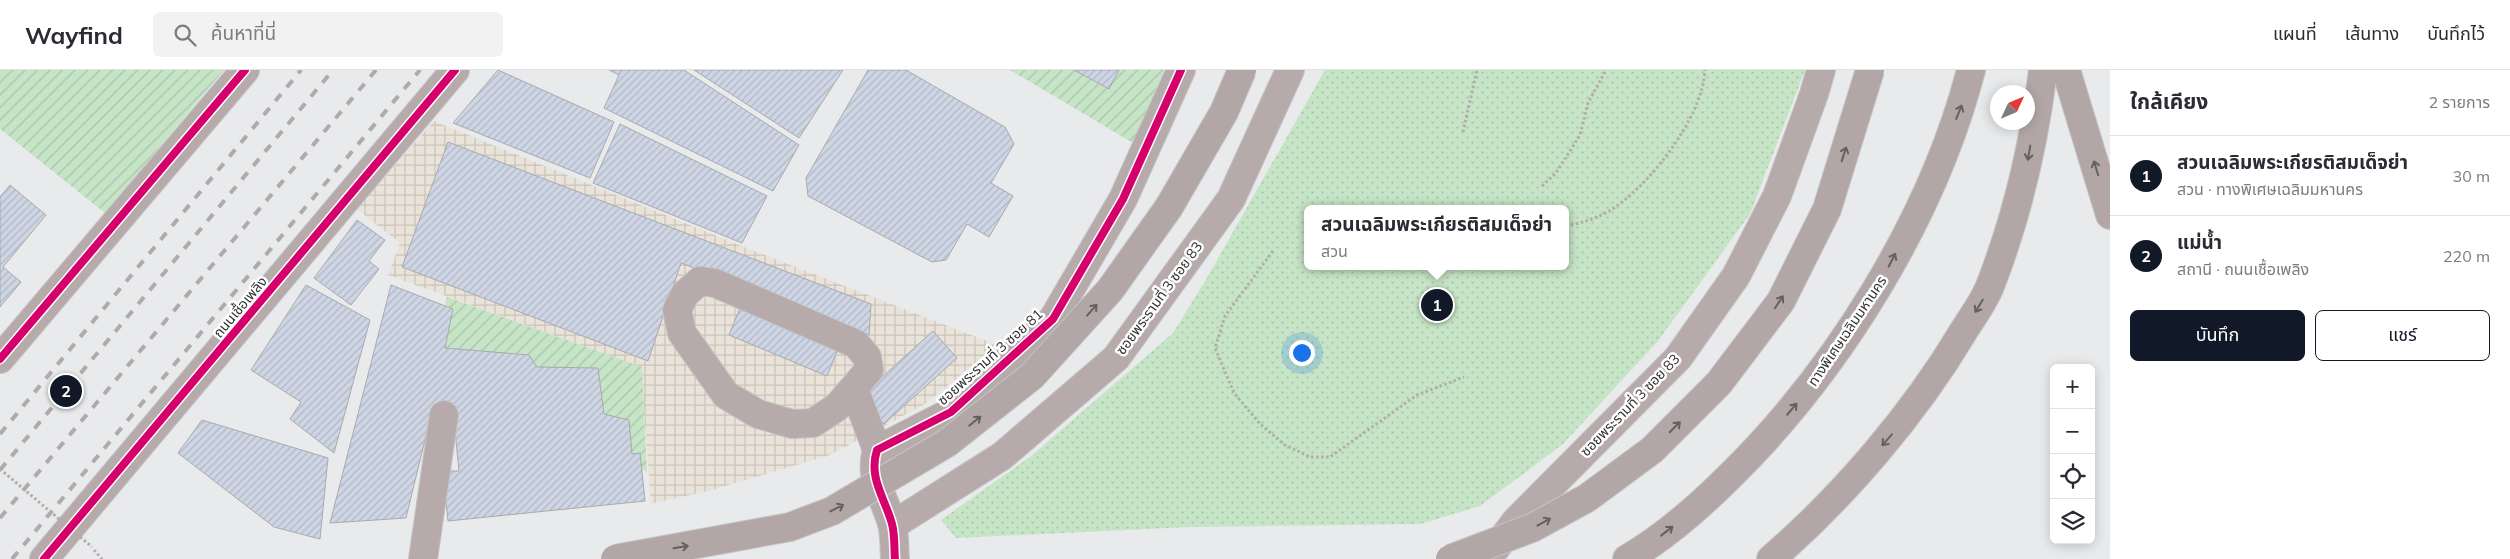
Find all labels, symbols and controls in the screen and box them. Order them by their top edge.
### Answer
search box [153,12,503,57]
text: Wayfind [25,20,123,50]
icon: search [171,21,199,49]
text: ค้นหาที่นี่ [211,21,276,45]
text: แผนที่ [2273,22,2317,45]
text: เส้นทาง [2345,22,2399,45]
text: บันทึกไว้ [2427,22,2485,45]
north arrow [1990,85,2035,130]
text: ใกล้เคียง [2130,88,2208,114]
text: 2 รายการ [2429,92,2490,112]
one-way arrow [1954,105,1964,120]
one-way arrow [2024,144,2034,160]
one-way arrow [1840,147,1849,162]
text: สวนเฉลิมพระเกียรติสมเด็จย่า [2177,150,2408,174]
one-way arrow [2090,161,2100,177]
text: 1 [2141,166,2151,186]
text: 30 m [2453,166,2490,186]
text: สวน · ทางพิเศษเฉลิมมหานคร [2177,179,2363,199]
popup [1304,205,1569,270]
text: สวนเฉลิมพระเกียรติสมเด็จย่า [1321,212,1552,236]
text: แม่น้ำ [2177,230,2222,254]
street label: ซอยพระรามที่ 3 ซอย 83 [1111,237,1206,358]
text: สวน [1321,241,1348,261]
text: 2 [2141,246,2151,266]
text: 220 m [2443,246,2490,266]
one-way arrow [1888,253,1897,268]
text: สถานี · ถนนเชื้อเพลิง [2177,259,2309,279]
street label: ถนนเชื้อเพลิง [208,272,271,341]
street label: ทางพิเศษเฉลิมมหานคร [1804,272,1891,389]
pin: 1 [1421,286,1453,324]
one-way arrow [1774,296,1784,310]
one-way arrow [1973,299,1983,313]
one-way arrow [1086,303,1098,316]
street label: ซอยพระรามที่ 3 ซอย 81 [933,304,1046,409]
button: บันทึก [2130,310,2305,361]
button: แชร์ [2315,310,2490,361]
your location [1289,340,1315,366]
street label: ซอยพระรามที่ 3 ซอย 83 [1576,349,1683,460]
map controls [2050,364,2095,544]
button: + [2050,364,2095,409]
pin: 2 [50,372,82,410]
one-way arrow [1786,403,1797,416]
button: − [2050,409,2095,454]
one-way arrow [968,416,981,427]
one-way arrow [1669,421,1681,433]
one-way arrow [1881,433,1892,446]
button: locate [2050,454,2095,499]
button: layers [2050,499,2095,544]
one-way arrow [830,502,844,512]
one-way arrow [1536,516,1551,526]
one-way arrow [1660,526,1673,537]
one-way arrow [672,542,688,552]

